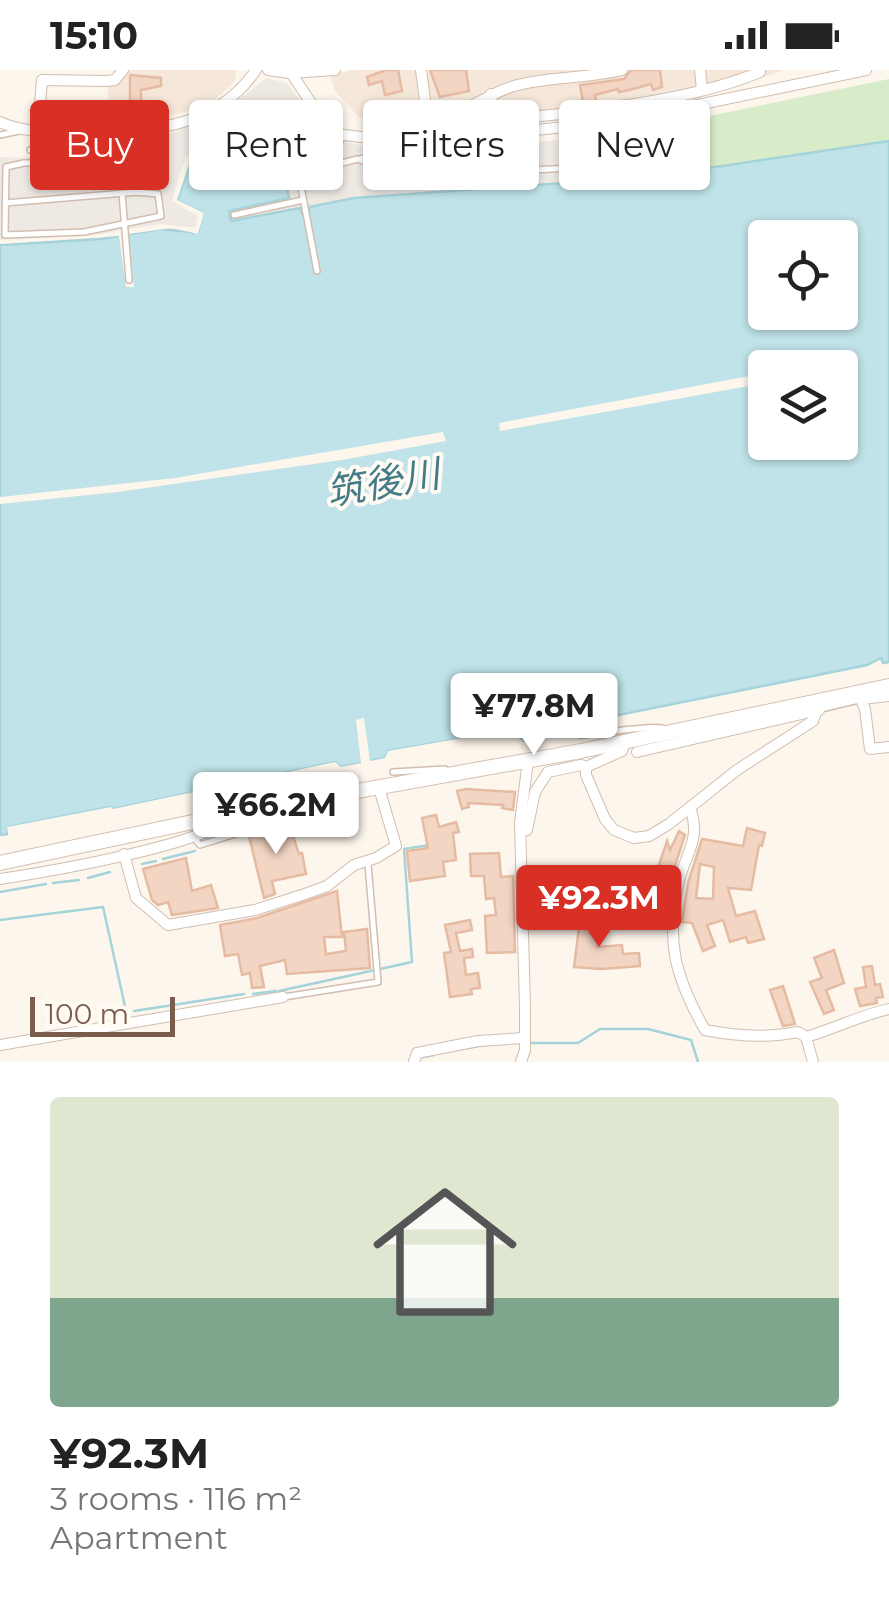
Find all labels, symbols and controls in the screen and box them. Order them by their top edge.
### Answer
text: 15:10 [50,12,138,59]
chip: Buy [30,100,169,190]
chip: Rent [189,100,343,190]
chip: Filters [363,100,539,190]
chip: New [559,100,710,190]
map controls [748,220,858,460]
button: locate [748,220,858,330]
button: layers [748,350,858,460]
water label: 筑後川 [323,449,447,516]
pin: ¥77.8M [453,673,615,758]
text: ¥77.8M [473,686,595,725]
pin: ¥66.2M [195,772,357,857]
text: ¥66.2M [215,785,337,824]
pin: ¥92.3M [518,865,680,950]
text: ¥92.3M [538,878,660,917]
scale bar [30,992,175,1036]
text: 100 m [45,997,129,1031]
icon: home [355,1162,535,1342]
text: ¥92.3M [50,1427,209,1479]
text: 3 rooms · 116 m² [50,1479,302,1518]
text: Apartment [50,1518,228,1557]

